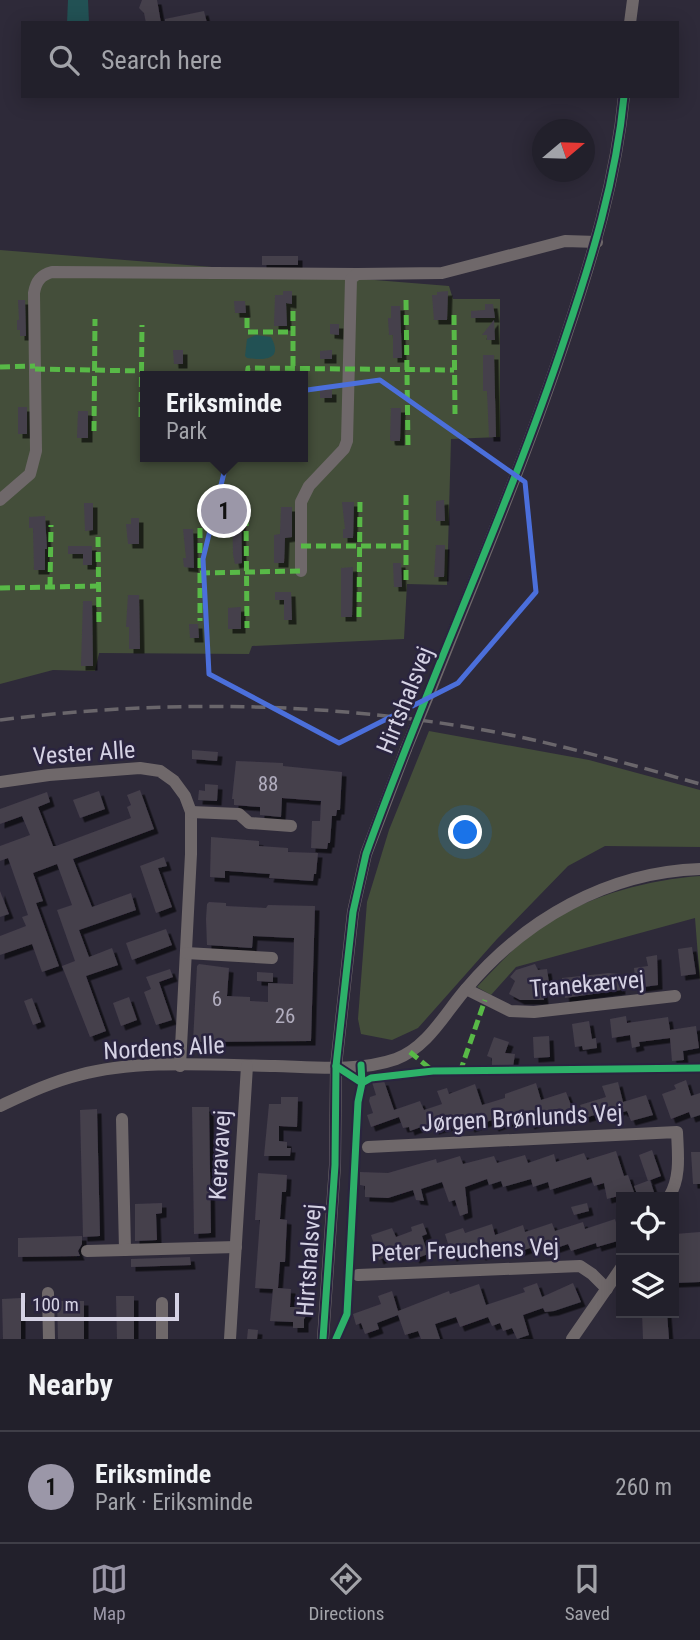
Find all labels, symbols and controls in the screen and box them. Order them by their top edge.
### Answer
search box [21,21,679,98]
icon: search [45,41,83,79]
text: Search here [101,45,222,75]
north arrow [532,119,595,182]
popup [140,371,308,462]
text: Eriksminde [166,388,282,418]
text: Park [166,418,207,445]
pin: 1 [201,485,247,537]
street label: Hirtshalsvej [371,643,439,757]
street label: Vester Alle [32,735,136,771]
house number: 88 [258,772,278,796]
your location [448,815,482,849]
street label: Tranekærvej [528,965,646,1003]
house number: 6 [212,987,222,1011]
house number: 26 [275,1004,295,1028]
street label: Nordens Alle [103,1031,225,1065]
street label: Jørgen Brønlunds Vej [421,1099,623,1137]
street label: Keravavej [204,1109,236,1201]
map controls [616,1192,679,1318]
button: locate [616,1192,679,1255]
street label: Hirtshalsvej [291,1203,327,1317]
street label: Peter Freuchens Vej [370,1233,560,1267]
button: layers [616,1255,679,1318]
scale bar [21,1290,178,1322]
text: 100 m [32,1293,79,1316]
text: Nearby [28,1367,113,1402]
text: Eriksminde [95,1459,211,1489]
text: 1 [45,1474,57,1501]
text: 260 m [615,1474,672,1501]
text: Park · Eriksminde [95,1489,253,1516]
tab: Map [90,1560,128,1625]
tab: Directions [308,1560,384,1625]
tab: Saved [565,1560,610,1625]

